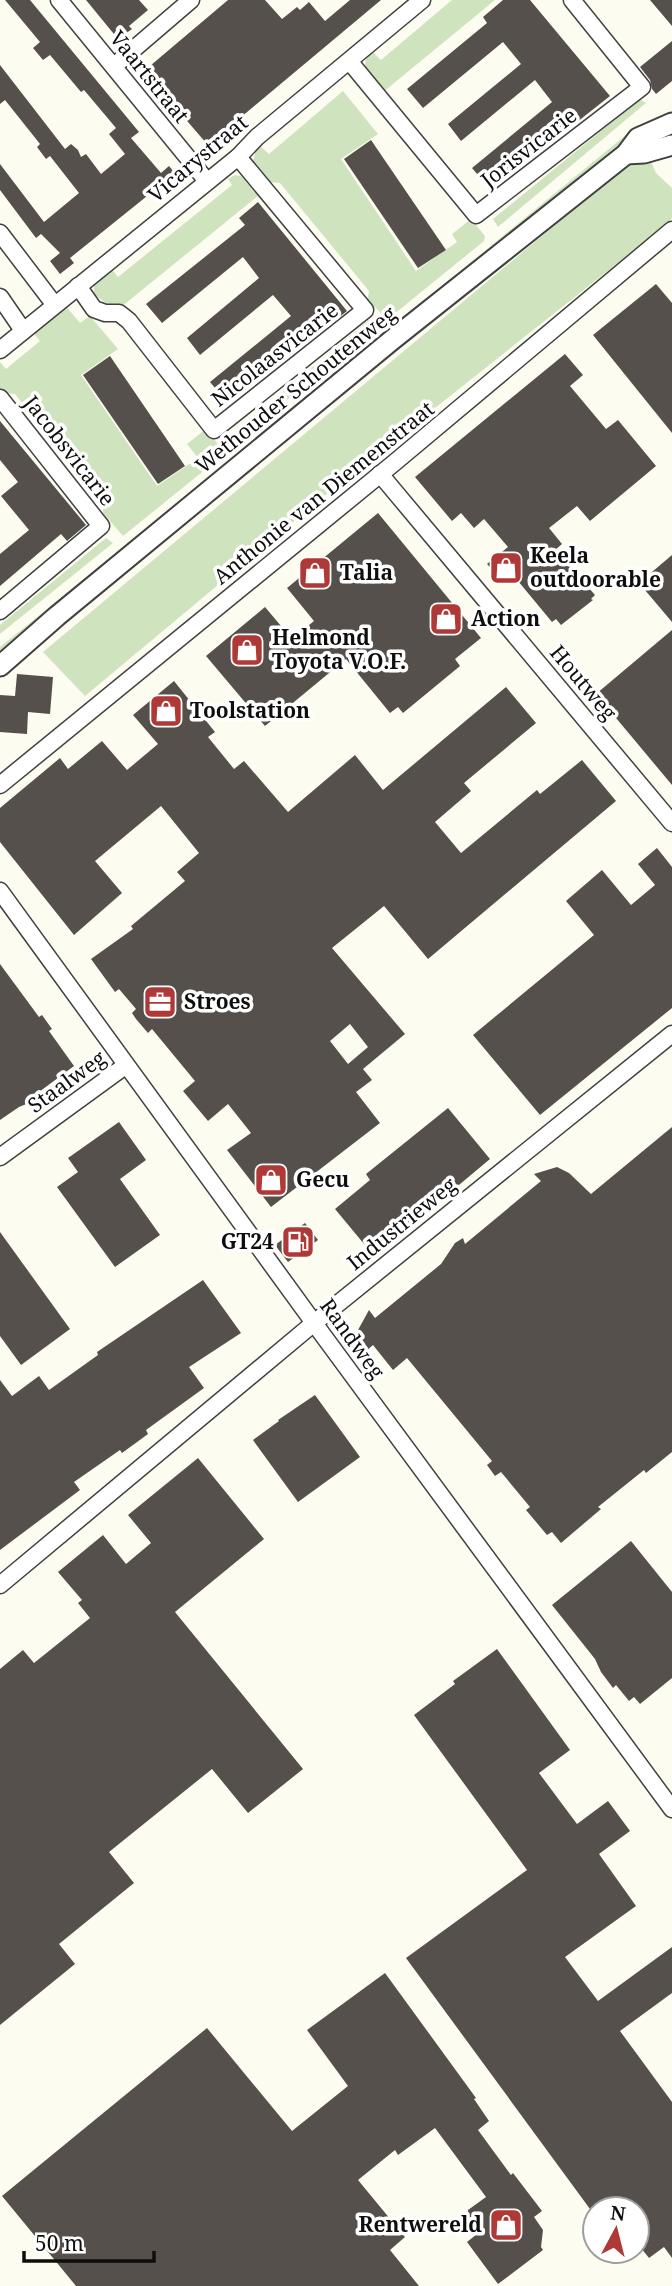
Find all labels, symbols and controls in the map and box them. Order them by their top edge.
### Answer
street label: Vaartstraat [104,24,196,128]
street label: Jorisvicarie [474,101,582,194]
street label: Vicarystraat [142,108,253,208]
street label: Nicolaasvicarie [205,296,344,413]
street label: Wethouder Schoutenweg [189,299,402,479]
street label: Jacobsvicarie [17,389,122,511]
street label: Anthonie van Diemenstraat [207,394,440,590]
place label: Keela outdoorable [530,541,661,593]
shop icon: Keela outdoorable [487,549,525,587]
shop icon: Talia [296,554,334,592]
place label: Talia [340,558,393,586]
shop icon: Action [427,600,465,638]
place label: Action [471,604,540,632]
place label: Helmond Toyota V.O.F. [272,623,406,675]
shop icon: Helmond Toyota V.O.F. [228,631,266,669]
street label: Houtweg [544,639,624,726]
shop icon: Toolstation [147,692,185,730]
place label: Toolstation [190,696,310,724]
office icon: Stroes [141,983,179,1021]
place label: Stroes [184,987,251,1015]
street label: Staalweg [22,1043,111,1119]
shop icon: Gecu [252,1161,290,1199]
place label: Gecu [296,1165,349,1193]
street label: Industrieweg [341,1170,462,1276]
fuel station icon: GT24 [279,1223,317,1261]
place label: GT24 [221,1227,274,1255]
street label: Randweg [314,1293,392,1385]
north arrow [581,2195,651,2265]
text: N [609,2199,627,2227]
shop icon: Rentwereld [487,2206,525,2244]
place label: Rentwereld [359,2210,482,2238]
scale bar [24,2220,154,2264]
text: 50 m [35,2229,84,2257]

